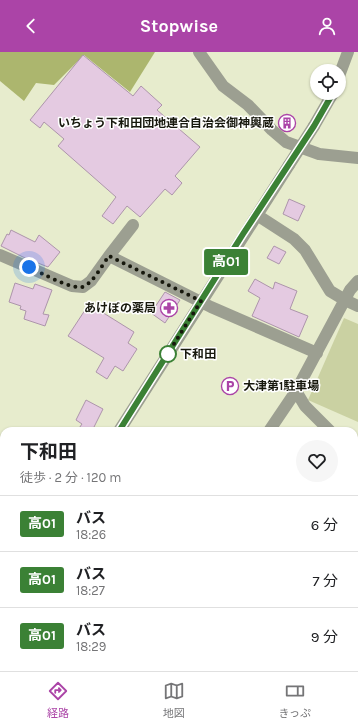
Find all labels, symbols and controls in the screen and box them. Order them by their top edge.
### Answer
icon: back [20,15,42,37]
text: Stopwise [140,15,218,37]
icon: person [316,15,338,37]
map controls [310,64,346,100]
button: locate [310,64,346,100]
building icon: いちょう下和田団地連合自治会御神輿蔵 [277,113,297,133]
place label: いちょう下和田団地連合自治会御神輿蔵 [58,116,274,130]
line badge: 高01 [203,249,249,275]
text: 高01 [212,253,240,270]
your location [19,257,39,277]
pharmacy icon: あけぼの薬局 [159,298,179,318]
place label: あけぼの薬局 [84,301,156,315]
marker: 下和田 [159,345,177,363]
place label: 下和田 [180,347,216,361]
parking icon: 大津第1駐車場 [220,376,240,396]
place label: 大津第1駐車場 [243,379,319,393]
button: heart [296,440,338,482]
text: 下和田 [20,441,77,463]
text: 徒歩 · 2 分 · 120 m [20,470,121,485]
text: バス [76,509,106,527]
text: 高01 [28,515,56,532]
text: 6 分 [311,516,338,534]
text: 18:26 [76,527,106,542]
text: バス [76,565,106,583]
text: 高01 [28,571,56,588]
text: 7 分 [312,572,338,590]
text: 18:27 [76,583,105,598]
text: バス [76,621,106,639]
text: 高01 [28,627,56,644]
text: 9 分 [311,628,338,646]
text: 18:29 [76,639,106,654]
tab: 経路 [47,680,69,720]
tab: 地図 [163,680,185,720]
tab: きっぷ [279,680,311,720]

